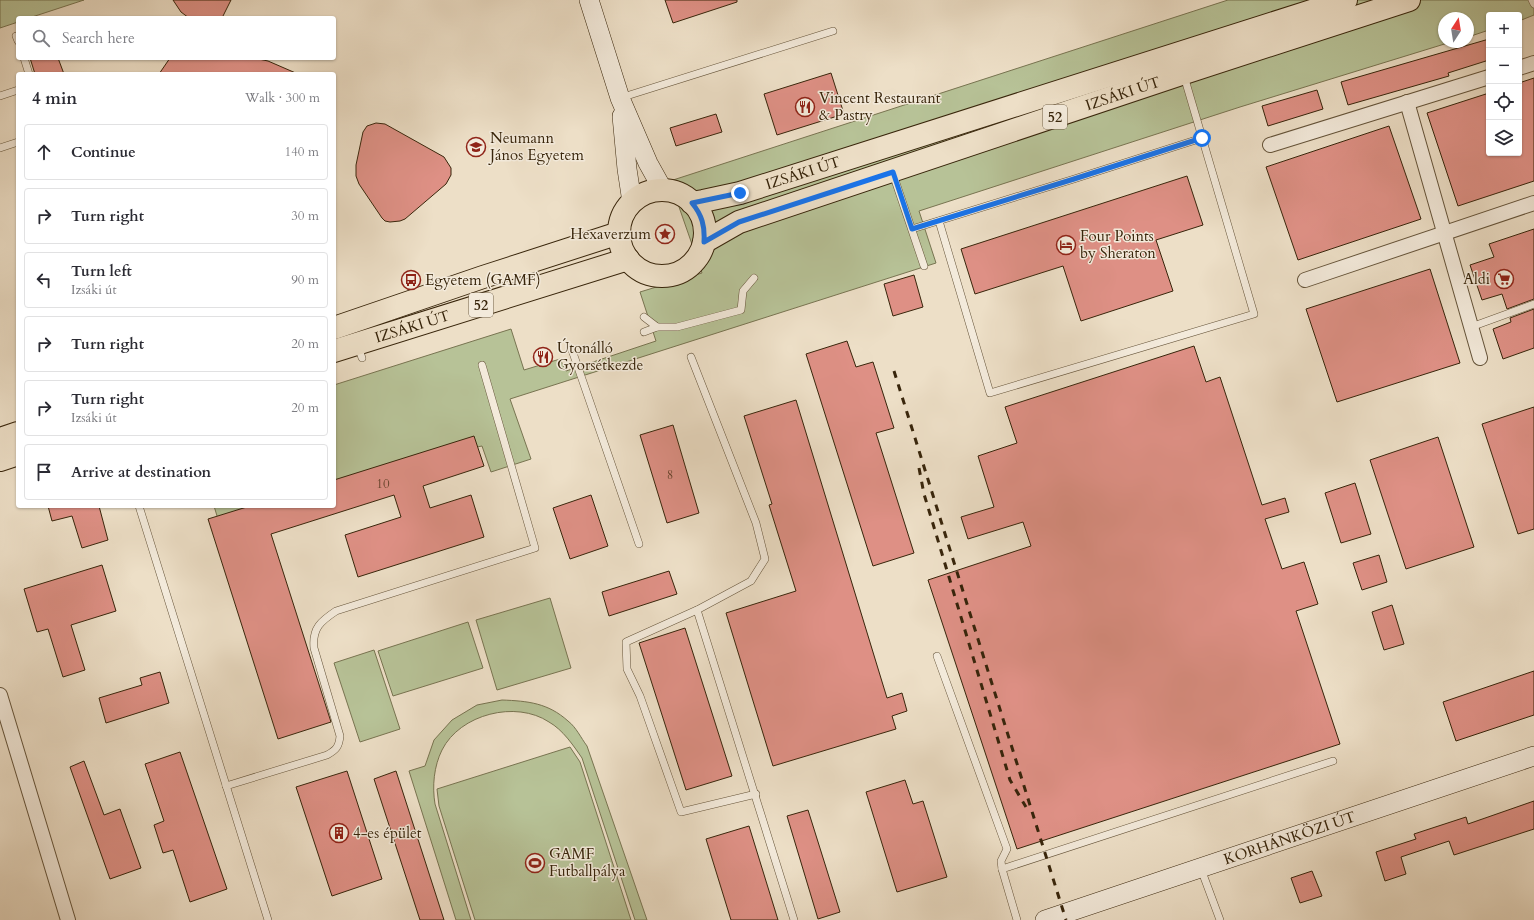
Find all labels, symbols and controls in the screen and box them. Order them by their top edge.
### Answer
north arrow [1438,12,1474,48]
map controls [1486,12,1522,156]
button: + [1486,12,1522,48]
search box [16,16,336,60]
icon: search [30,27,52,49]
text: Search here [62,28,135,48]
button: − [1486,48,1522,84]
street label: IZSÁKI ÚT [1083,72,1163,115]
button: locate [1486,84,1522,120]
text: 4 min [32,87,77,110]
place label: Vincent Restaurant & Pastry [819,88,941,125]
text: Walk · 300 m [245,89,320,107]
restaurant icon: Vincent Restaurant & Pastry [794,96,816,118]
road number: 52 [1043,105,1067,129]
button: layers [1486,120,1522,156]
place label: Neumann János Egyetem [488,128,584,165]
route start [1193,129,1211,147]
school or university icon: Neumann János Egyetem [465,136,487,158]
icon: ahead [33,141,55,163]
text: Continue [71,142,136,162]
text: 140 m [285,143,319,161]
street label: IZSÁKI ÚT [763,152,843,194]
route end [731,184,749,202]
icon: right [33,205,55,227]
text: Turn right [71,206,144,226]
text: 30 m [291,207,319,225]
place icon: Hexaverzum [654,223,676,245]
place label: Hexaverzum [570,224,651,244]
place label: Four Points by Sheraton [1080,226,1156,263]
hotel icon: Four Points by Sheraton [1055,234,1077,256]
text: Turn left [71,261,132,281]
supermarket icon: Aldi [1493,268,1515,290]
icon: left [33,269,55,291]
bus stop icon: Egyetem (GAMF) [400,269,422,291]
place label: Aldi [1463,269,1490,289]
place label: Egyetem (GAMF) [425,270,540,290]
text: 90 m [291,271,319,289]
text: Izsáki út [71,281,117,299]
road number: 52 [469,293,493,317]
street label: IZSÁKI ÚT [372,305,452,348]
icon: right [33,333,55,355]
text: Turn right [71,334,144,354]
text: 20 m [291,335,319,353]
place label: Útonálló Gyorsétkezde [557,338,643,375]
restaurant icon: Útonálló Gyorsétkezde [532,346,554,368]
text: Turn right [71,389,144,409]
icon: right [33,397,55,419]
text: 20 m [291,399,319,417]
text: Izsáki út [71,409,117,427]
icon: arrive [33,461,55,483]
text: Arrive at destination [71,462,211,482]
house number: 8 [667,466,673,484]
house number: 10 [376,475,390,493]
street label: KORHÁNKÖZI ÚT [1221,807,1358,869]
building icon: 4-es épület [328,822,350,844]
place label: 4-es épület [353,823,422,843]
place label: GAMF Futballpálya [549,844,626,881]
sports icon: GAMF Futballpálya [524,852,546,874]

